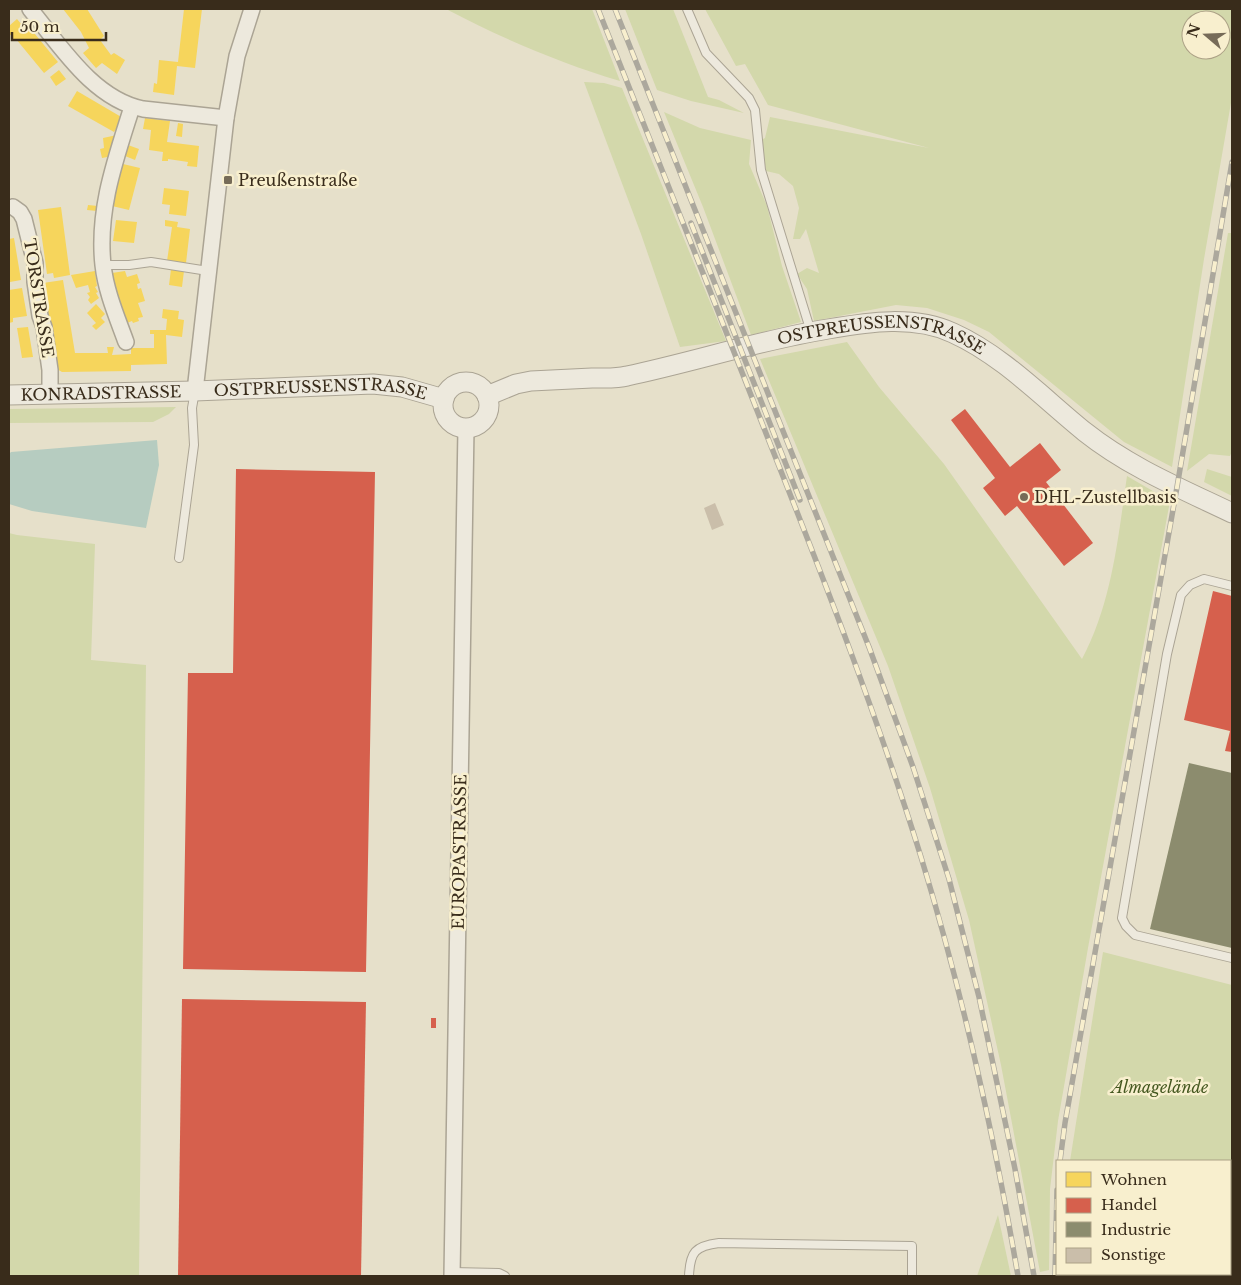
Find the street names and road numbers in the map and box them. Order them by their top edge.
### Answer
street label: TORSTRASSE [20,237,58,359]
street label: OSTPREUSSENSTRASSE [775,311,989,359]
street label: OSTPREUSSENSTRASSE [214,374,429,404]
street label: KONRADSTRASSE [20,381,181,405]
street label: EUROPASTRASSE [448,774,470,930]

